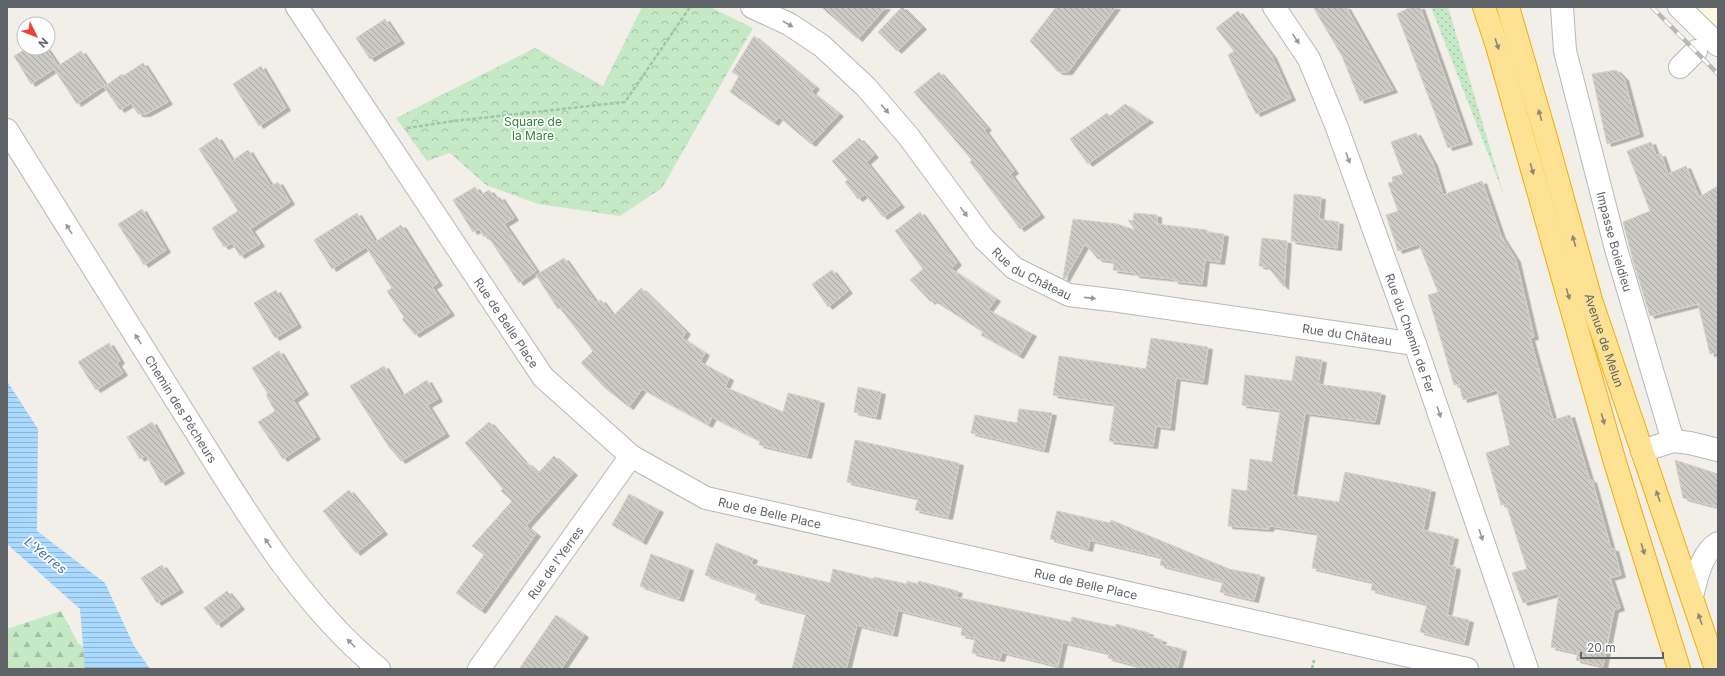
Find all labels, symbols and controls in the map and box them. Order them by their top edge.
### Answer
north arrow [16,16,56,56]
one-way arrow [782,20,793,27]
one-way arrow [1292,34,1300,45]
text: N [35,35,51,51]
one-way arrow [1494,38,1500,50]
one-way arrow [880,103,889,114]
one-way arrow [1537,109,1543,121]
park label: Square de la Mare [504,114,562,143]
one-way arrow [1345,152,1351,164]
one-way arrow [1529,163,1535,175]
street label: Impasse Boieldieu [1594,190,1636,293]
one-way arrow [960,206,968,217]
one-way arrow [65,223,73,234]
one-way arrow [1571,234,1577,246]
street label: Rue du Château [989,244,1074,303]
street label: Rue du Chemin de Fer [1383,271,1439,395]
street label: Rue de Belle Place [471,275,542,371]
one-way arrow [1565,288,1571,300]
street label: Avenue de Melun [1582,292,1627,389]
one-way arrow [1084,294,1096,301]
street label: Rue du Château [1301,320,1393,348]
one-way arrow [134,334,142,344]
street label: Chemin des Pêcheurs [142,352,221,466]
one-way arrow [1436,407,1442,419]
one-way arrow [1600,413,1606,425]
one-way arrow [1654,489,1660,501]
street label: Rue de Belle Place [717,494,823,531]
street label: Rue de l'Yerres [524,523,586,602]
one-way arrow [1478,530,1484,542]
water label: L'Yerres [22,533,70,577]
one-way arrow [264,538,272,548]
one-way arrow [1640,544,1646,556]
street label: Rue de Belle Place [1033,565,1139,602]
one-way arrow [1696,612,1702,624]
scale bar [1581,634,1663,660]
one-way arrow [346,638,356,647]
text: 20 m [1587,640,1616,655]

